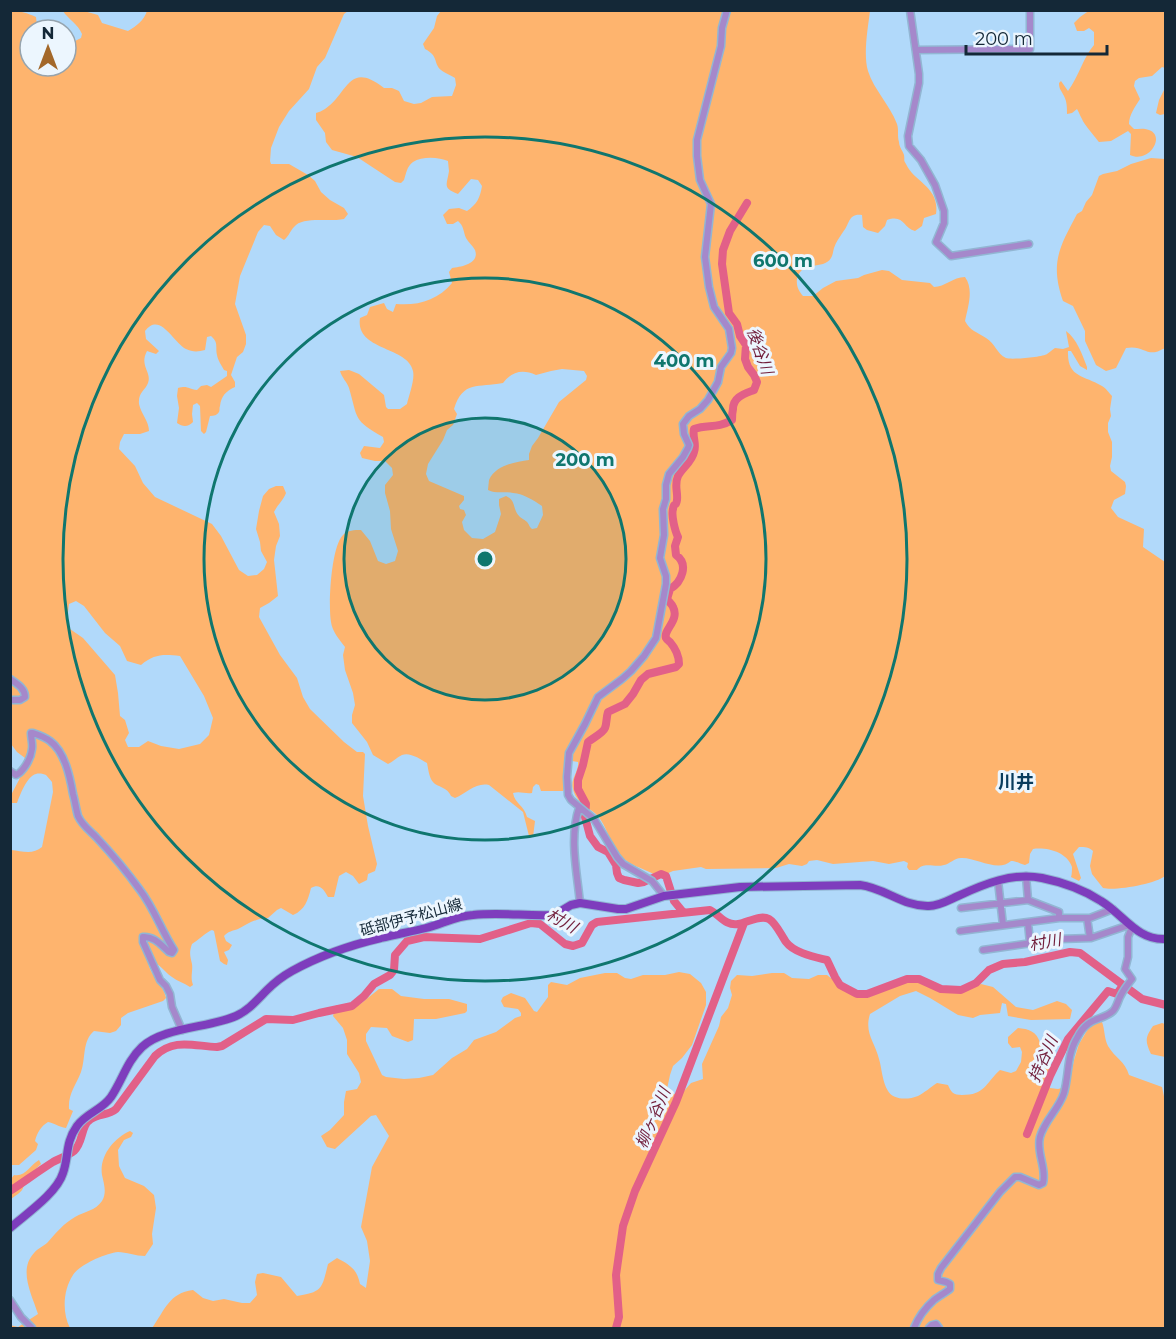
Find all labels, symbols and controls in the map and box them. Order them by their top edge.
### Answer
north arrow [18,18,78,78]
scale bar [966,18,1107,56]
text: N [42,24,54,43]
text: 200 m [975,28,1033,50]
text: 600 m [753,250,813,272]
water label: 後谷川 [743,325,777,379]
text: 400 m [654,350,714,372]
text: 200 m [555,449,615,471]
centre of rings [475,549,495,569]
district label: 川井 [998,771,1034,793]
street label: 砥部伊予松山線 [358,894,464,940]
water label: 村川 [543,905,582,938]
water label: 村川 [1028,930,1064,954]
water label: 持谷川 [1025,1031,1062,1085]
water label: 柳ヶ谷川 [632,1083,675,1151]

